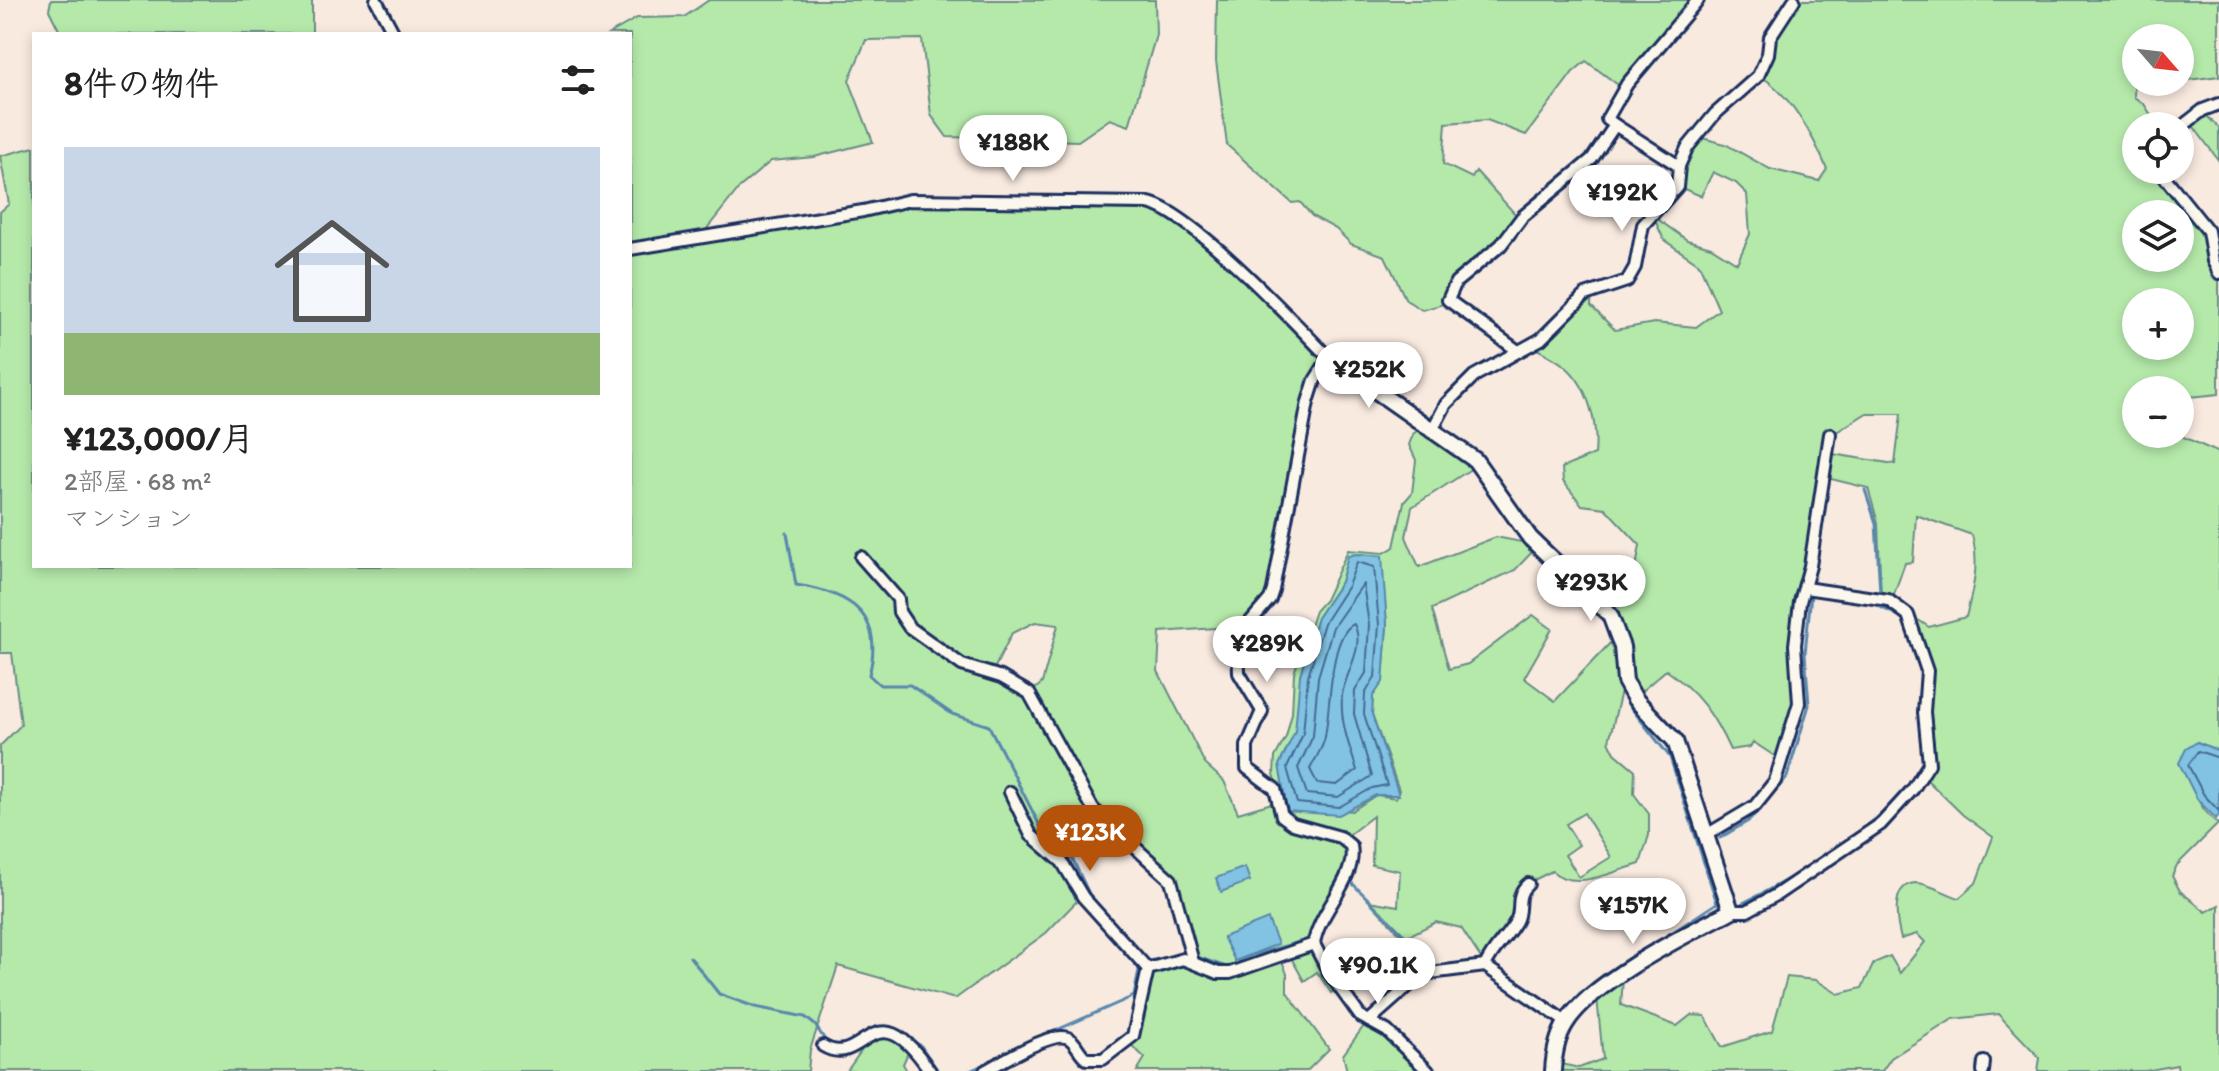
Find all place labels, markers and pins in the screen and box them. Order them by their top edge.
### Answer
pin: ¥188K [957,115,1069,183]
pin: ¥192K [1566,165,1678,233]
pin: ¥252K [1313,342,1425,410]
pin: ¥293K [1535,555,1647,623]
pin: ¥289K [1211,616,1323,684]
pin: ¥123K [1034,805,1146,873]
pin: ¥157K [1577,878,1689,946]
pin: ¥90.1K [1313,938,1443,1006]

